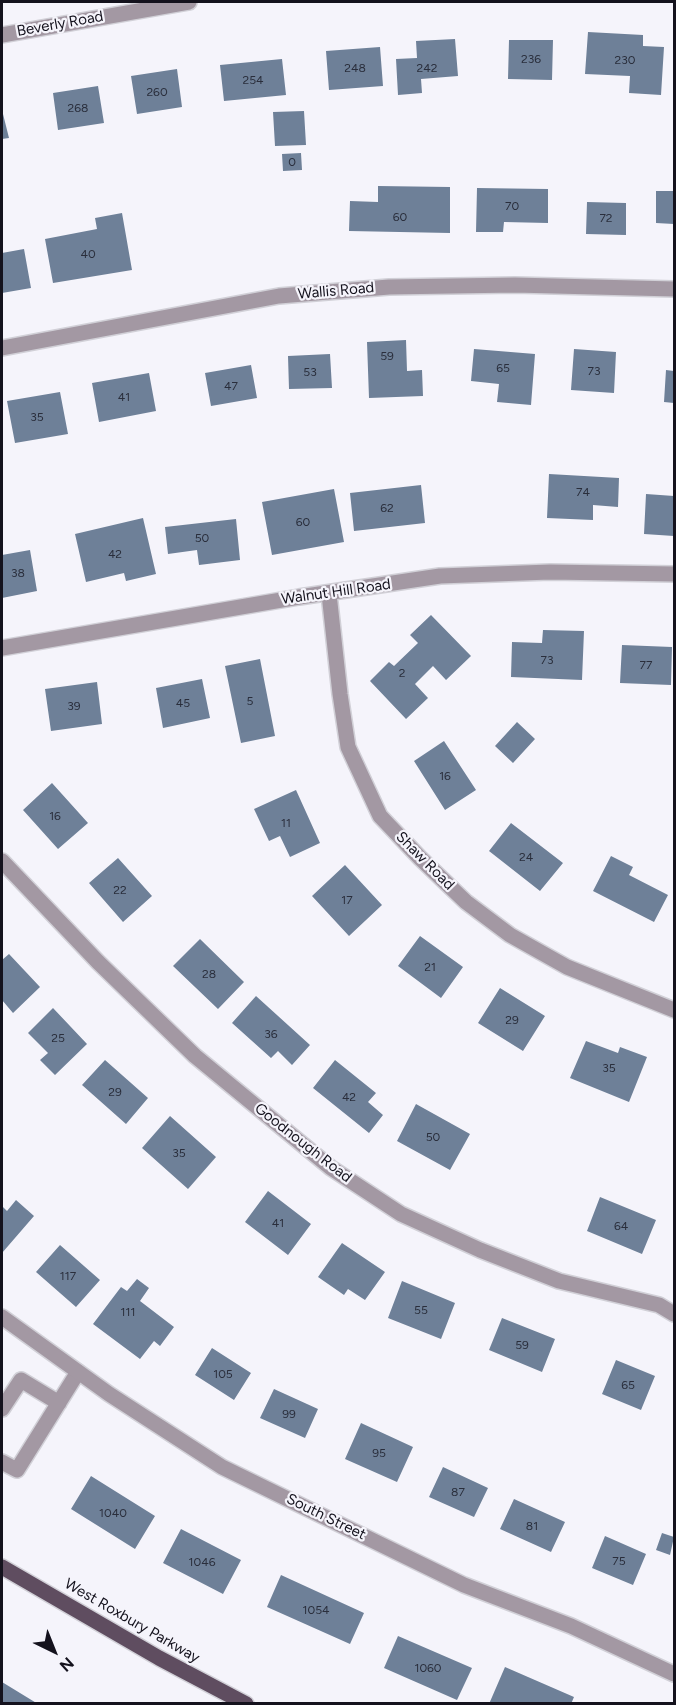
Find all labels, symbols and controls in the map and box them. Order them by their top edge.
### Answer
street label: Beverly Road [15,8,105,40]
house number: 236 [521,52,541,66]
house number: 230 [615,53,635,67]
house number: 248 [344,61,366,75]
house number: 242 [417,61,437,75]
house number: 254 [242,73,264,87]
house number: 260 [146,85,168,99]
house number: 268 [68,101,88,115]
house number: 0 [288,155,296,169]
house number: 70 [505,199,519,213]
house number: 60 [393,210,407,224]
house number: 72 [599,211,613,225]
house number: 40 [80,247,96,261]
street label: Wallis Road [297,279,375,303]
house number: 59 [380,349,394,363]
house number: 65 [496,361,510,375]
house number: 73 [588,364,600,378]
house number: 53 [303,365,317,379]
house number: 47 [224,379,238,393]
house number: 41 [118,390,130,404]
house number: 35 [30,410,44,424]
house number: 74 [576,485,590,499]
house number: 62 [380,501,394,515]
house number: 60 [296,515,310,529]
house number: 50 [195,531,209,545]
house number: 42 [108,547,122,561]
house number: 38 [11,566,25,580]
street label: Walnut Hill Road [280,575,392,609]
house number: 73 [541,653,553,667]
house number: 77 [640,658,652,672]
house number: 2 [399,666,405,680]
house number: 5 [247,694,253,708]
house number: 45 [176,696,190,710]
house number: 39 [67,699,81,713]
house number: 16 [439,769,451,783]
house number: 16 [49,809,61,823]
house number: 11 [281,816,291,830]
street label: Shaw Road [392,828,458,894]
house number: 24 [519,850,533,864]
house number: 22 [113,883,127,897]
house number: 17 [341,893,353,907]
house number: 21 [424,960,436,974]
house number: 28 [202,967,216,981]
house number: 29 [505,1013,519,1027]
house number: 36 [264,1027,278,1041]
house number: 25 [51,1031,65,1045]
house number: 35 [602,1061,616,1075]
house number: 29 [108,1085,122,1099]
house number: 42 [342,1090,356,1104]
street label: Goodnough Road [251,1099,355,1187]
house number: 50 [426,1130,440,1144]
house number: 35 [172,1146,186,1160]
house number: 41 [272,1216,284,1230]
house number: 64 [614,1219,628,1233]
house number: 117 [60,1269,76,1283]
house number: 55 [414,1303,428,1317]
house number: 111 [121,1305,135,1319]
house number: 59 [515,1338,529,1352]
house number: 105 [213,1367,233,1381]
house number: 65 [621,1378,635,1392]
house number: 99 [282,1407,296,1421]
house number: 95 [372,1446,386,1460]
house number: 87 [451,1485,465,1499]
street label: South Street [283,1490,369,1544]
house number: 1040 [99,1506,127,1520]
house number: 81 [526,1519,538,1533]
house number: 75 [612,1554,626,1568]
house number: 1046 [189,1555,215,1569]
street label: West Roxbury Parkway [61,1575,203,1667]
house number: 1054 [303,1603,329,1617]
north arrow [24,1621,84,1681]
text: N [56,1653,78,1676]
house number: 1060 [414,1661,442,1675]

